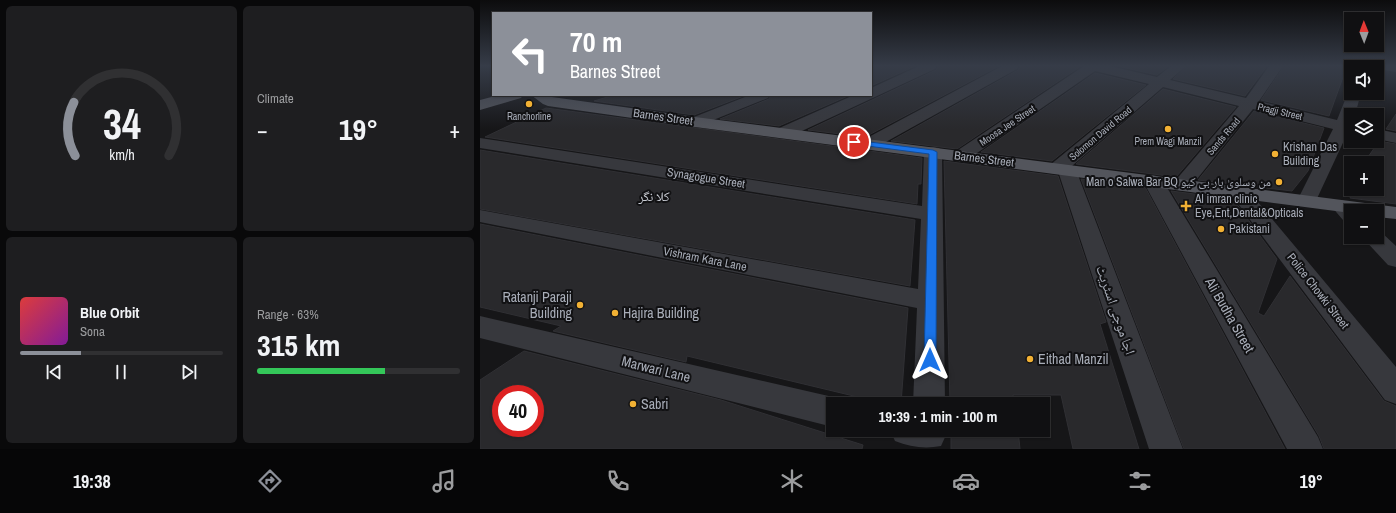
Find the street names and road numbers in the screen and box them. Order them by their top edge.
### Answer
street label: Pragji Street [1256,100,1304,123]
street label: Moosa Jee Street [977,102,1038,149]
street label: Solomon David Road [1066,103,1134,163]
street label: Barnes Street [632,105,694,129]
street label: Sands Road [1204,115,1243,158]
street label: Barnes Street [953,147,1015,171]
street label: Synagogue Street [666,164,746,192]
street label: Vishram Kara Lane [662,243,748,275]
street label: Police Chowki Street [1283,250,1353,332]
street label: اجا موجی اسٹریٹ [1092,263,1140,357]
street label: Ali Budha Street [1201,273,1259,356]
street label: Marwari Lane [620,352,692,386]

